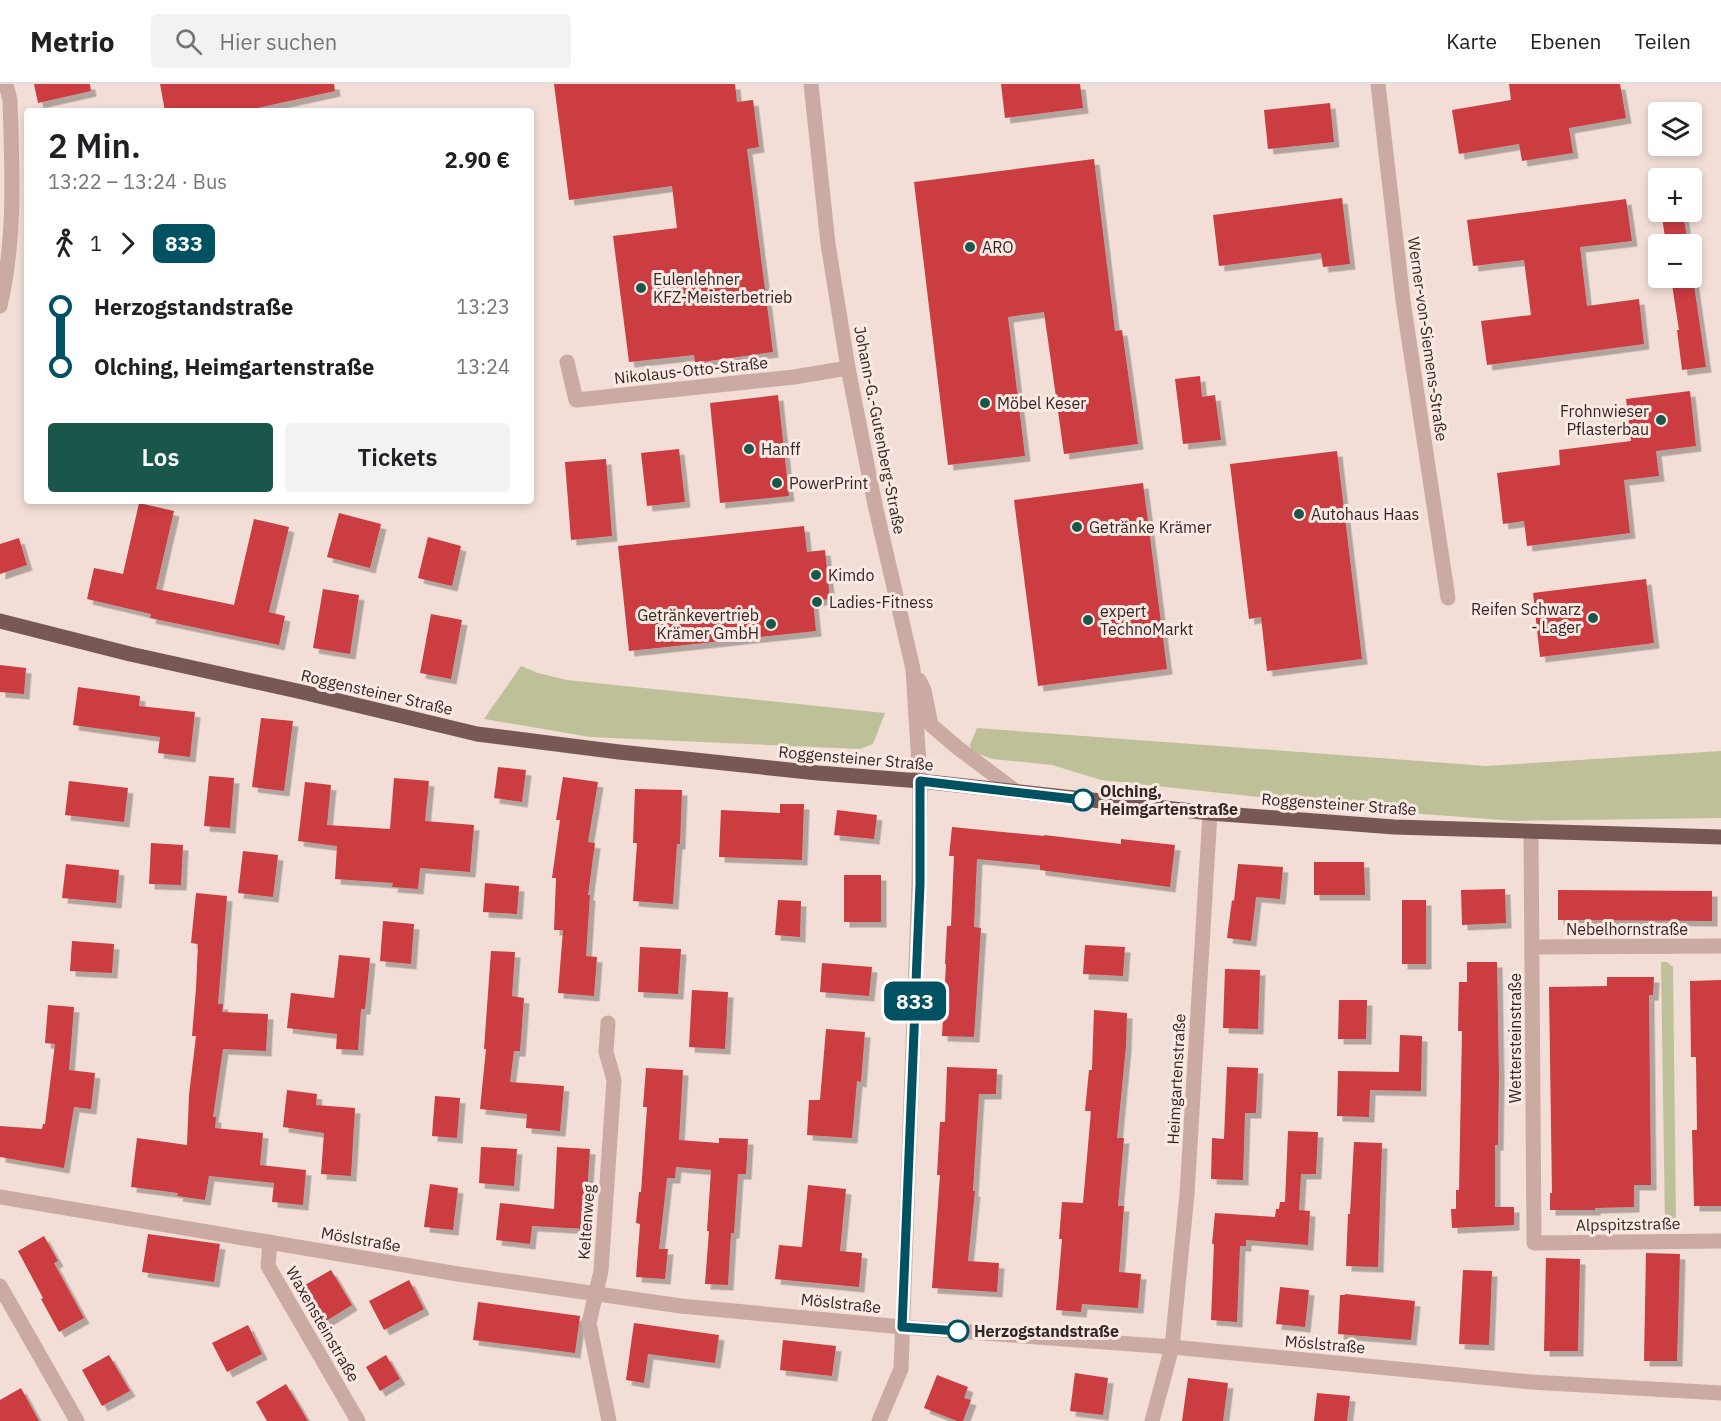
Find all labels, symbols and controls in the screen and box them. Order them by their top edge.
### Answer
search box [151,14,571,68]
text: Metrio [30,23,115,60]
icon: search [172,25,205,58]
text: Hier suchen [220,27,337,56]
text: Karte [1446,27,1497,55]
text: Ebenen [1530,27,1601,55]
text: Teilen [1634,27,1691,55]
map controls [1648,102,1702,288]
button: layers [1648,102,1702,156]
text: 2 Min. [48,124,141,167]
text: 2.90 € [445,145,510,174]
text: 13:22 – 13:24 · Bus [48,168,227,195]
button: + [1648,168,1702,222]
icon: walk [48,227,81,260]
icon: forward [111,227,144,260]
text: 833 [165,229,203,257]
text: 1 [90,230,102,257]
button: − [1648,234,1702,288]
street label: Werner-von-Siemens-Straße [1404,236,1452,443]
place label: ARO [982,237,1014,257]
marker: ARO [963,240,977,254]
place label: Eulenlehner KFZ-Meisterbetrieb [653,269,792,307]
marker: Eulenlehner KFZ-Meisterbetrieb [634,281,648,295]
text: Herzogstandstraße [94,292,293,321]
text: 13:23 [456,293,510,320]
street label: Johann-G.-Gutenberg-Straße [850,324,910,536]
text: Olching, Heimgartenstraße [94,352,374,381]
street label: Nikolaus-Otto-Straße [613,352,769,388]
text: 13:24 [456,353,510,380]
place label: Möbel Keser [997,393,1086,413]
marker: Möbel Keser [978,396,992,410]
place label: Frohnwieser Pflasterbau [1560,401,1649,439]
marker: Frohnwieser Pflasterbau [1654,413,1668,427]
button: Los [48,423,273,492]
button: Tickets [285,423,510,492]
place label: Hanff [761,439,800,459]
marker: Hanff [742,442,756,456]
place label: PowerPrint [789,473,868,493]
marker: PowerPrint [770,476,784,490]
place label: Autohaus Haas [1311,504,1419,524]
marker: Autohaus Haas [1292,507,1306,521]
place label: Getränke Krämer [1089,517,1212,537]
marker: Getränke Krämer [1070,520,1084,534]
place label: Kimdo [828,565,874,585]
marker: Kimdo [809,568,823,582]
place label: Ladies-Fitness [829,592,934,612]
marker: Ladies-Fitness [810,595,824,609]
place label: Reifen Schwarz - Lager [1471,599,1581,637]
place label: expert TechnoMarkt [1100,601,1193,639]
place label: Getränkevertrieb Krämer GmbH [637,605,759,643]
marker: Reifen Schwarz - Lager [1586,611,1600,625]
marker: expert TechnoMarkt [1081,613,1095,627]
marker: Getränkevertrieb Krämer GmbH [764,617,778,631]
street label: Roggensteiner Straße [299,665,455,719]
street label: Roggensteiner Straße [778,741,935,775]
place label: Olching, Heimgartenstraße [1100,781,1238,819]
marker: Olching, Heimgartenstraße [1072,789,1094,811]
street label: Roggensteiner Straße [1261,789,1417,819]
street label: Nebelhornstraße [1566,919,1688,939]
street label: Wettersteinstraße [1505,973,1525,1103]
line badge: 833 [880,982,950,1020]
text: 833 [896,987,934,1015]
street label: Heimgartenstraße [1163,1013,1189,1145]
street label: Keltenweg [573,1183,599,1260]
street label: Alpspitzstraße [1575,1213,1681,1235]
street label: Möslstraße [319,1222,403,1256]
street label: Waxensteinstraße [282,1263,364,1386]
street label: Möslstraße [800,1289,882,1317]
marker: Herzogstandstraße [947,1320,969,1342]
place label: Herzogstandstraße [974,1321,1119,1341]
street label: Möslstraße [1284,1331,1366,1357]

